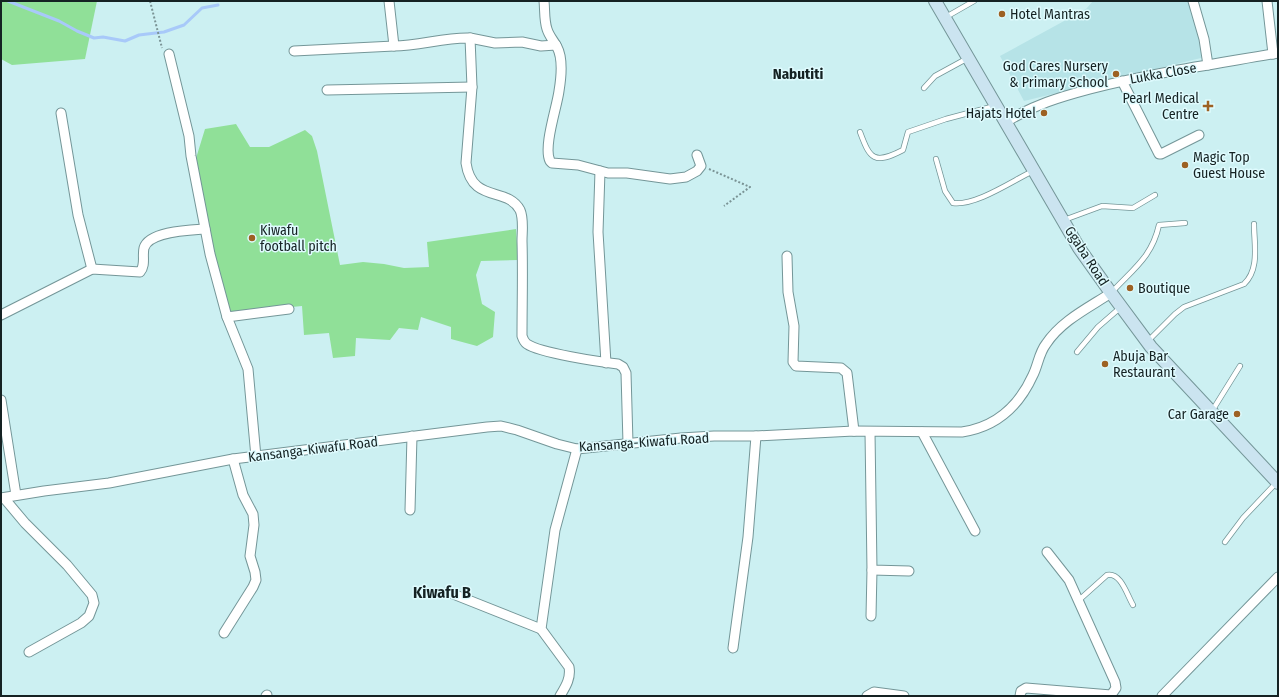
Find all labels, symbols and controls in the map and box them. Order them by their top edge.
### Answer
place label: Hotel Mantras [1010,6,1090,23]
marker: Hotel Mantras [997,9,1007,19]
place label: God Cares Nursery & Primary School [1003,58,1109,91]
street label: Lukka Close [1129,59,1198,88]
district label: Nabutiti [773,65,823,83]
marker: God Cares Nursery & Primary School [1111,69,1121,79]
place label: Pearl Medical Centre [1122,90,1199,123]
marker: Pearl Medical Centre [1202,100,1214,112]
place label: Hajats Hotel [966,105,1036,122]
marker: Hajats Hotel [1039,108,1049,118]
place label: Magic Top Guest House [1193,149,1265,182]
marker: Magic Top Guest House [1180,160,1190,170]
place label: Kiwafu football pitch [260,222,337,255]
street label: Ggaba Road [1061,223,1112,289]
marker: Kiwafu football pitch [247,233,257,243]
place label: Boutique [1138,280,1190,297]
marker: Boutique [1125,283,1135,293]
place label: Abuja Bar Restaurant [1113,348,1176,381]
marker: Abuja Bar Restaurant [1100,359,1110,369]
place label: Car Garage [1168,406,1229,423]
marker: Car Garage [1232,409,1242,419]
street label: Kansanga-Kiwafu Road [578,429,710,456]
street label: Kansanga-Kiwafu Road [247,433,379,466]
district label: Kiwafu B [413,583,471,602]

